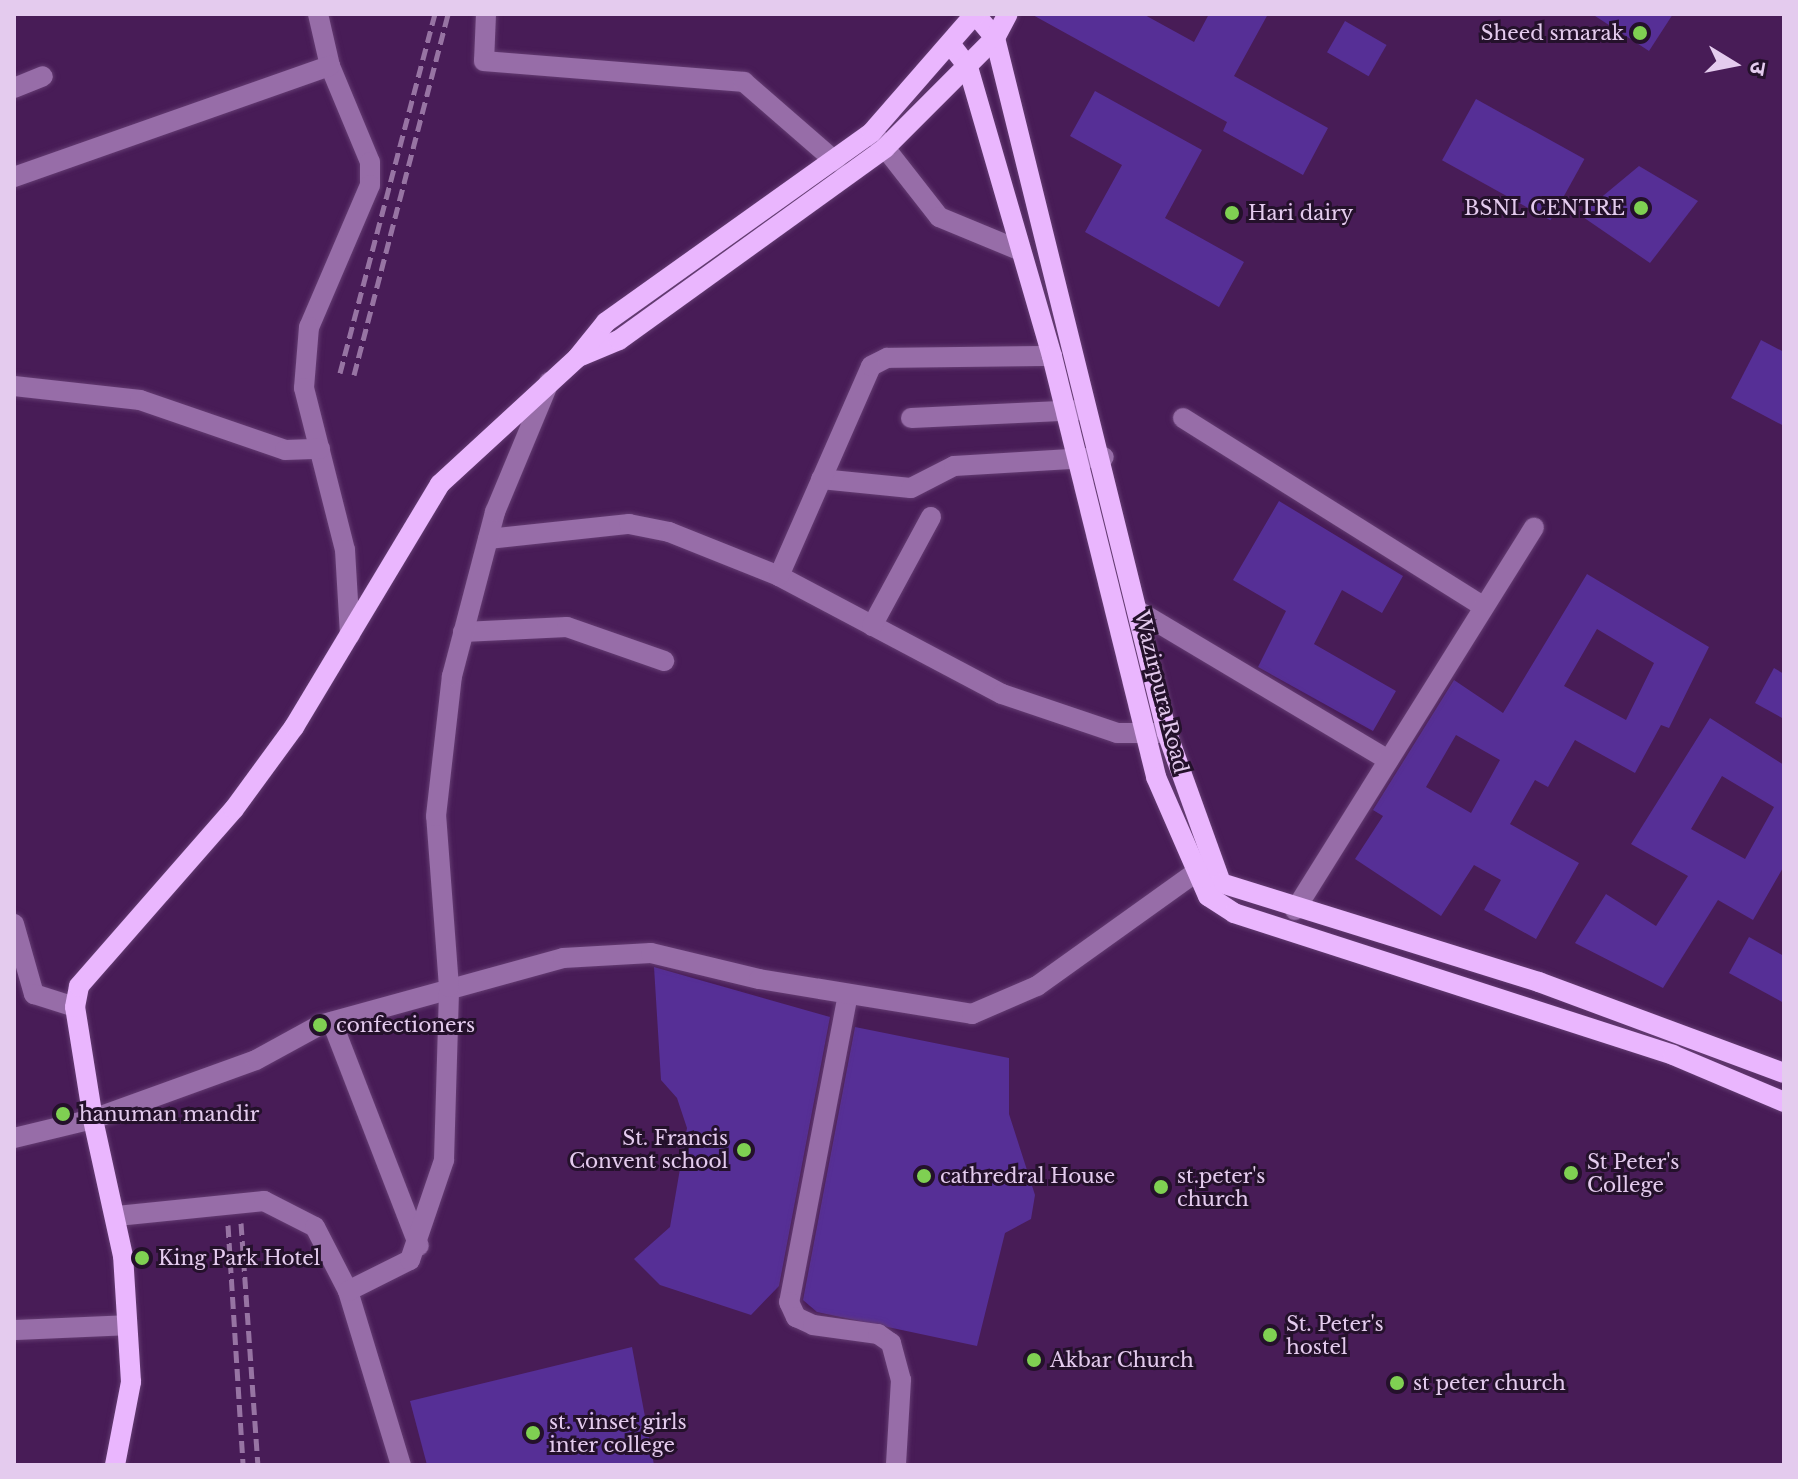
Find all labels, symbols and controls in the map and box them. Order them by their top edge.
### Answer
place label: Sheed smarak [1481,21,1624,45]
marker: Sheed smarak [1631,24,1649,42]
north arrow [1694,24,1774,104]
text: उ [1744,60,1773,77]
place label: BSNL CENTRE [1464,196,1625,220]
marker: BSNL CENTRE [1632,199,1650,217]
place label: Hari dairy [1248,201,1353,225]
marker: Hari dairy [1223,204,1241,222]
street label: Wazirpura Road [1129,608,1193,776]
place label: confectioners [336,1013,475,1037]
marker: confectioners [311,1016,329,1034]
place label: hanuman mandir [79,1102,259,1126]
marker: hanuman mandir [54,1105,72,1123]
place label: St. Francis Convent school [569,1126,728,1173]
marker: St. Francis Convent school [735,1141,753,1159]
place label: St Peter's College [1587,1150,1679,1197]
place label: cathredral House [940,1164,1115,1188]
place label: st.peter's church [1177,1164,1265,1211]
marker: St Peter's College [1562,1164,1580,1182]
marker: cathredral House [915,1167,933,1185]
marker: st.peter's church [1152,1178,1170,1196]
place label: King Park Hotel [158,1246,321,1270]
marker: King Park Hotel [133,1249,151,1267]
place label: St. Peter's hostel [1286,1312,1384,1359]
marker: St. Peter's hostel [1261,1326,1279,1344]
place label: Akbar Church [1050,1348,1194,1372]
marker: Akbar Church [1025,1351,1043,1369]
place label: st peter church [1413,1371,1566,1395]
marker: st peter church [1388,1374,1406,1392]
place label: st. vinset girls inter college [549,1410,687,1457]
marker: st. vinset girls inter college [524,1424,542,1442]

